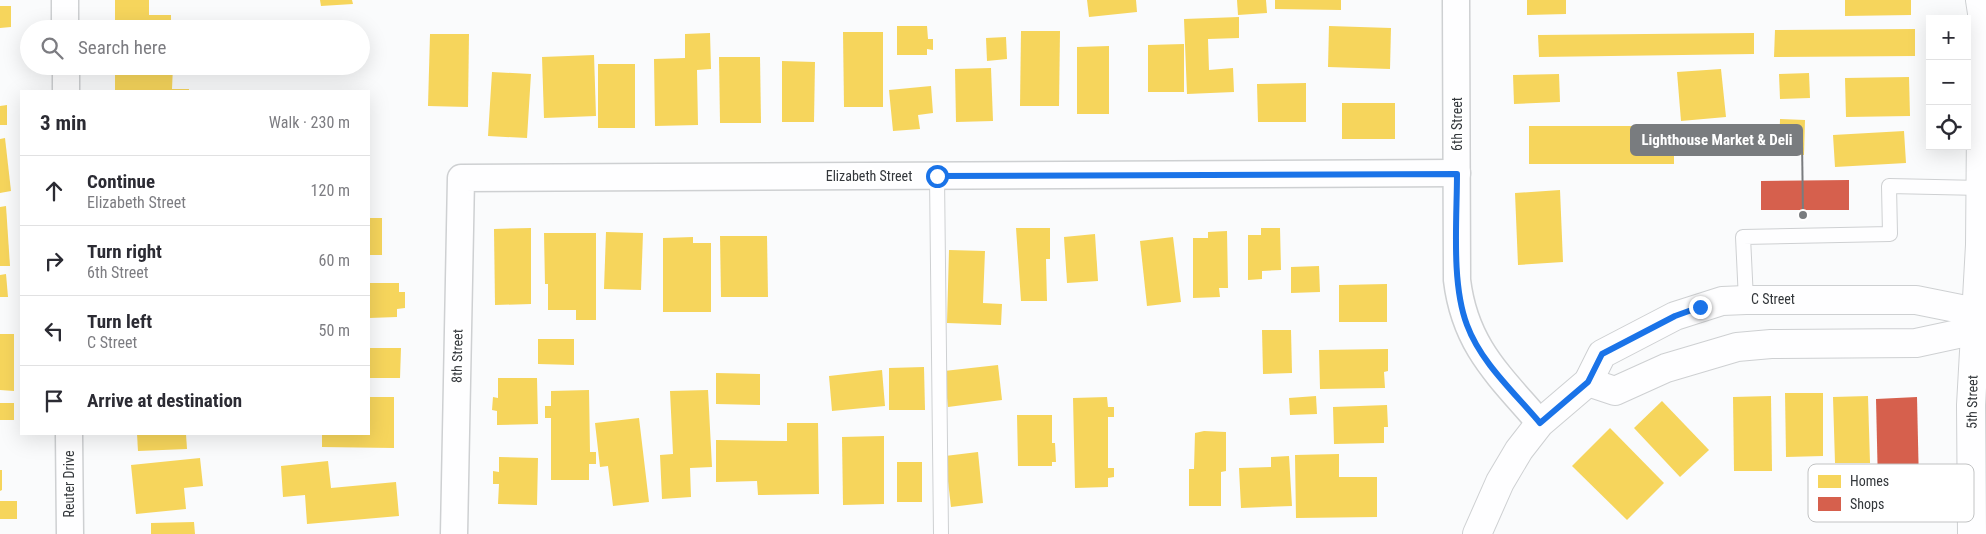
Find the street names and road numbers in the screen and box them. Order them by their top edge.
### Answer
street label: 6th Street [1449,97,1465,151]
street label: Elizabeth Street [826,168,912,184]
street label: C Street [1751,291,1795,307]
street label: 8th Street [449,329,465,383]
street label: 5th Street [1964,375,1980,429]
street label: Reuter Drive [61,450,77,517]

